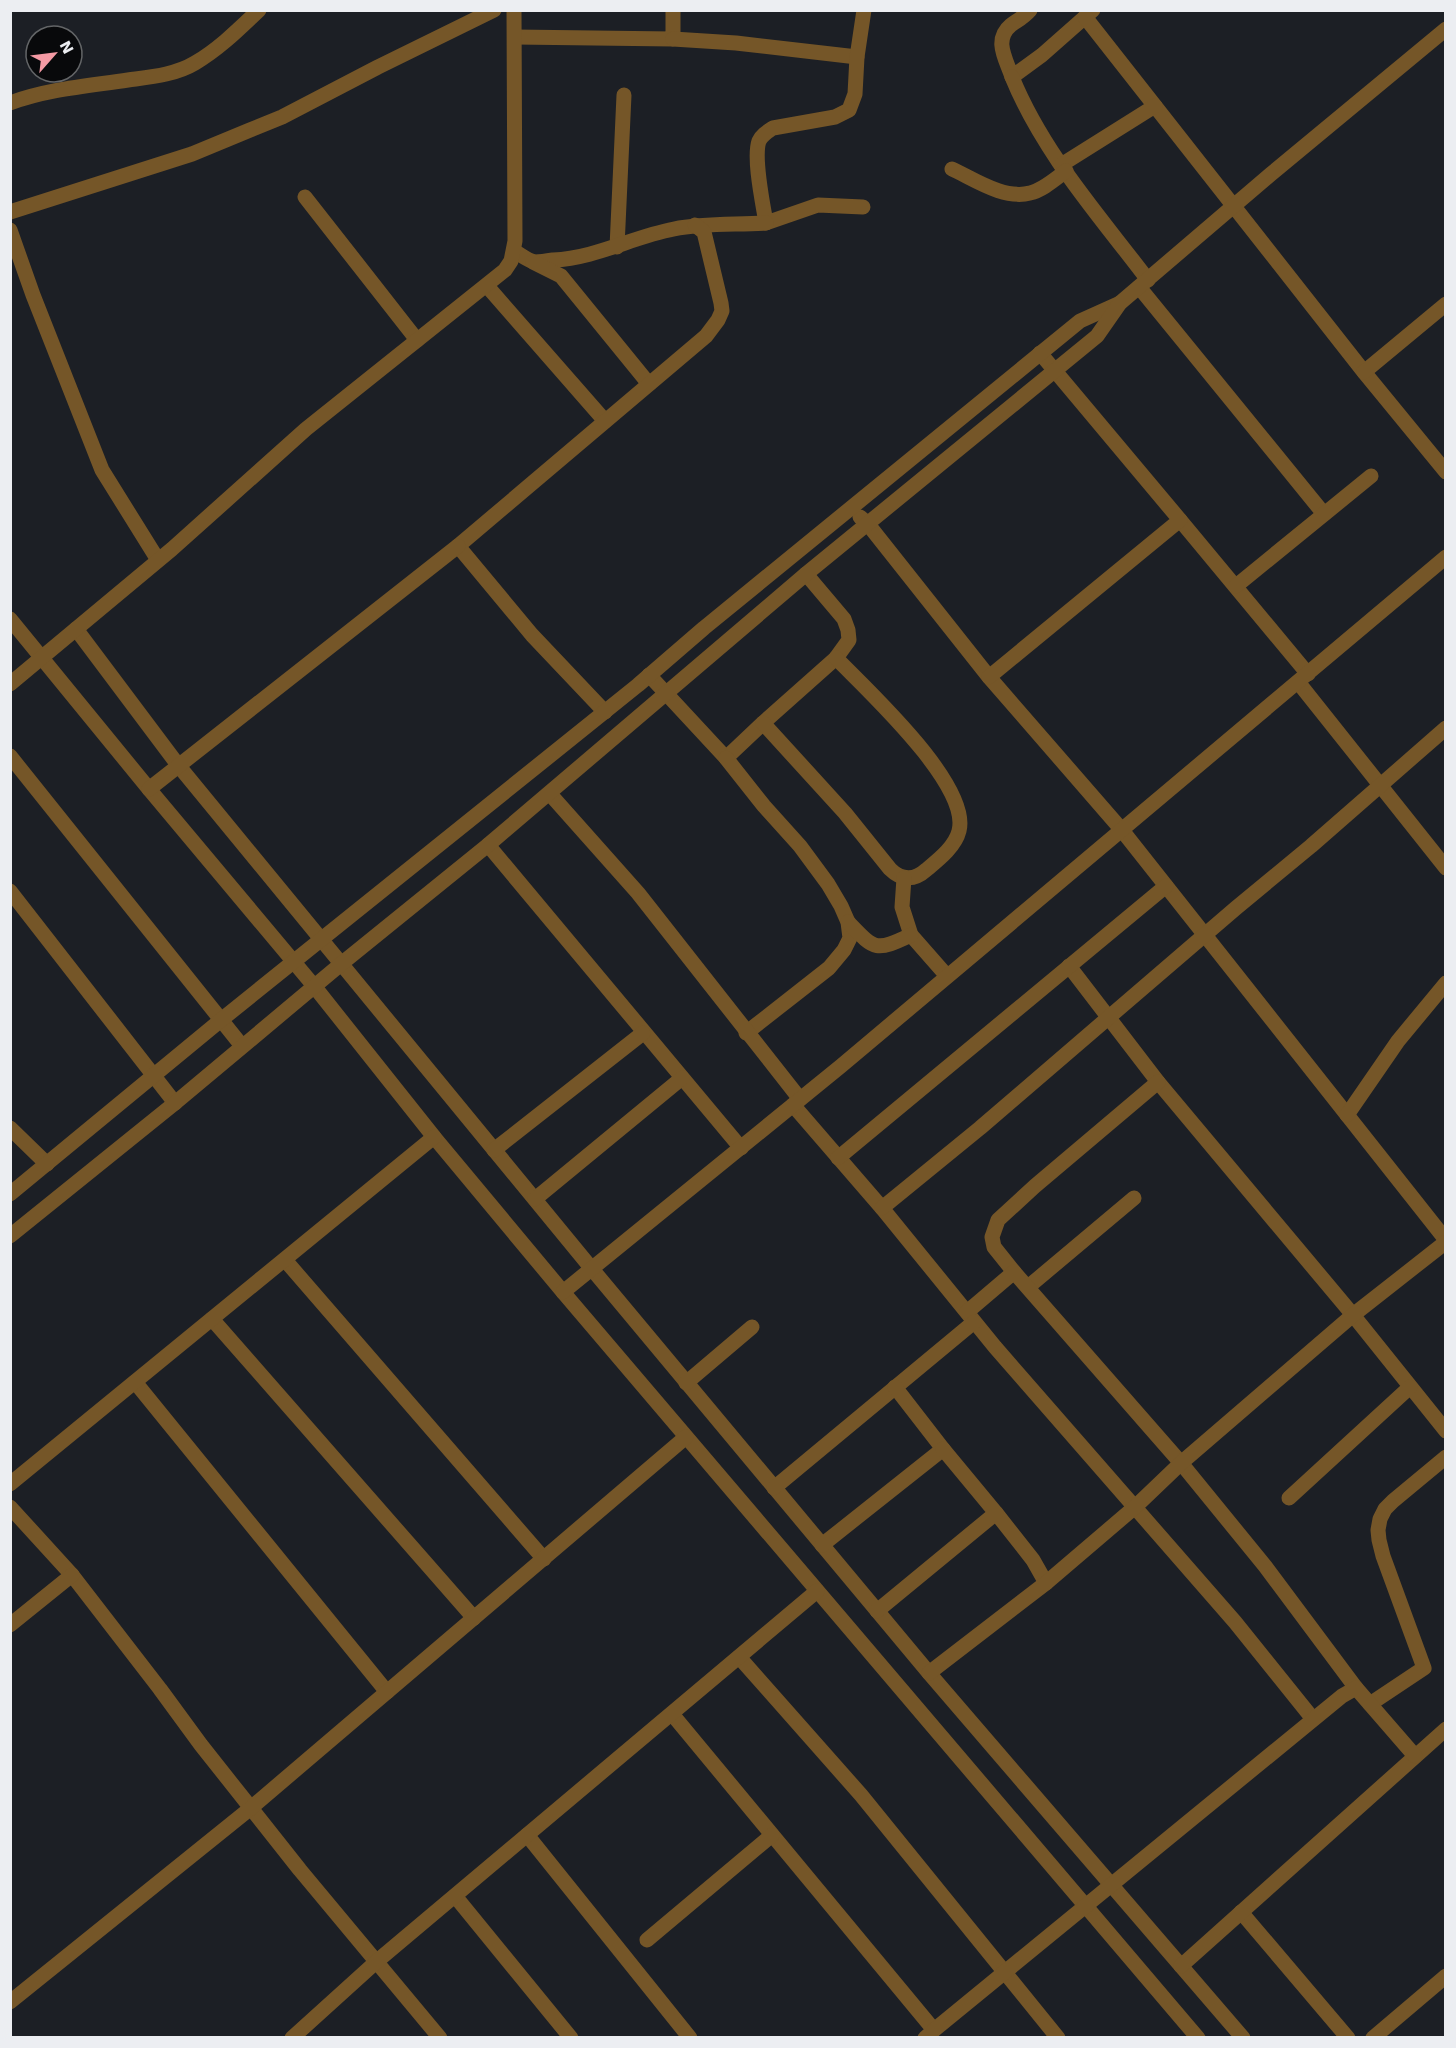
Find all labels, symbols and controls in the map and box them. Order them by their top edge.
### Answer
north arrow [24,24,84,84]
text: N [56,37,78,57]

